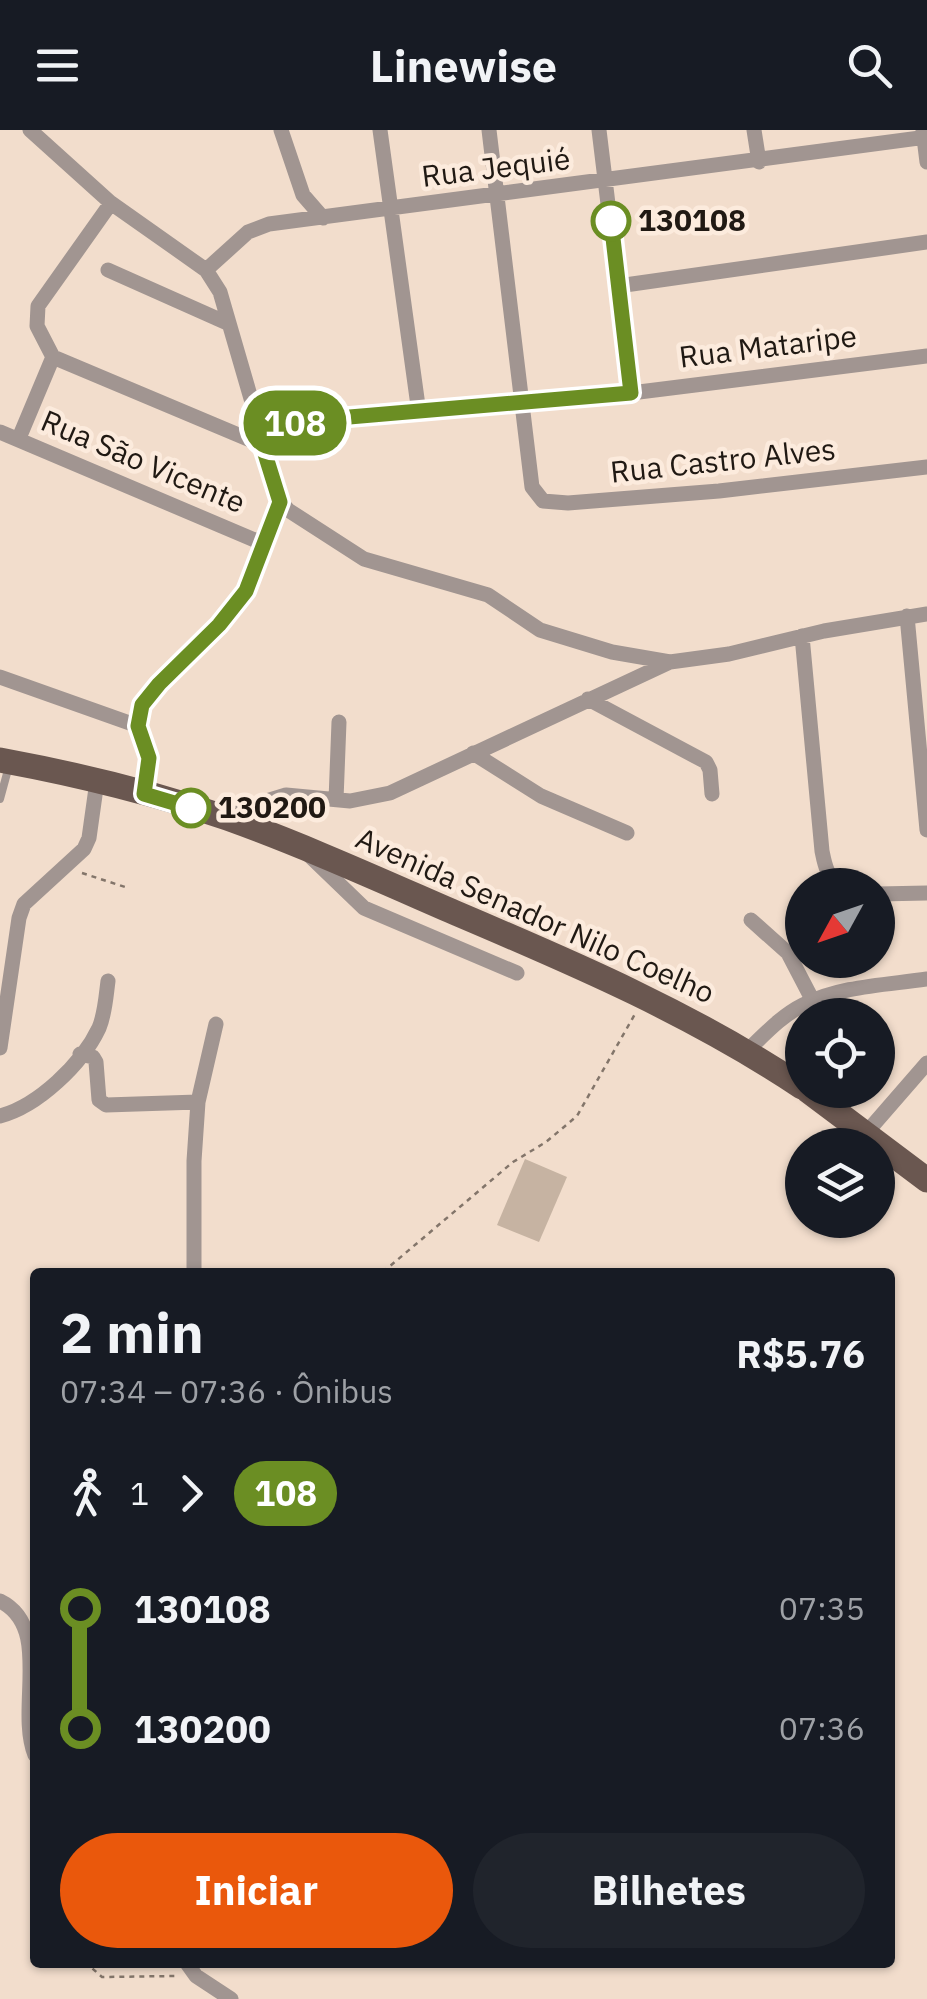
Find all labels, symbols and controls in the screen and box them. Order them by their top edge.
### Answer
text: Linewise [370,36,557,94]
icon: menu [30,38,85,93]
icon: search [842,38,897,93]
street label: Rua Jequié [419,138,572,195]
place label: 130108 [638,200,746,239]
marker: 130108 [592,202,630,240]
street label: Rua Mataripe [677,315,859,376]
line badge: 108 [238,390,352,456]
street label: Rua São Vicente [36,400,251,521]
text: 108 [263,400,327,446]
street label: Rua Castro Alves [608,428,837,491]
place label: 130200 [218,787,326,826]
marker: 130200 [172,789,210,827]
street label: Avenida Senador Nilo Coelho [350,818,721,1011]
north arrow [785,868,895,978]
map controls [785,868,895,1238]
button: locate [785,998,895,1108]
button: layers [785,1128,895,1238]
text: 2 min [60,1297,204,1368]
text: R$5.76 [736,1329,865,1378]
text: 07:34 – 07:36 · Ônibus [60,1370,393,1412]
icon: walk [60,1466,115,1521]
icon: forward [164,1466,219,1521]
text: 108 [254,1470,317,1516]
text: 1 [130,1472,149,1514]
text: 130108 [134,1584,271,1633]
text: 07:35 [779,1587,865,1629]
text: 130200 [134,1704,271,1753]
text: 07:36 [779,1707,865,1749]
button: Iniciar [60,1833,453,1948]
button: Bilhetes [473,1833,865,1948]

